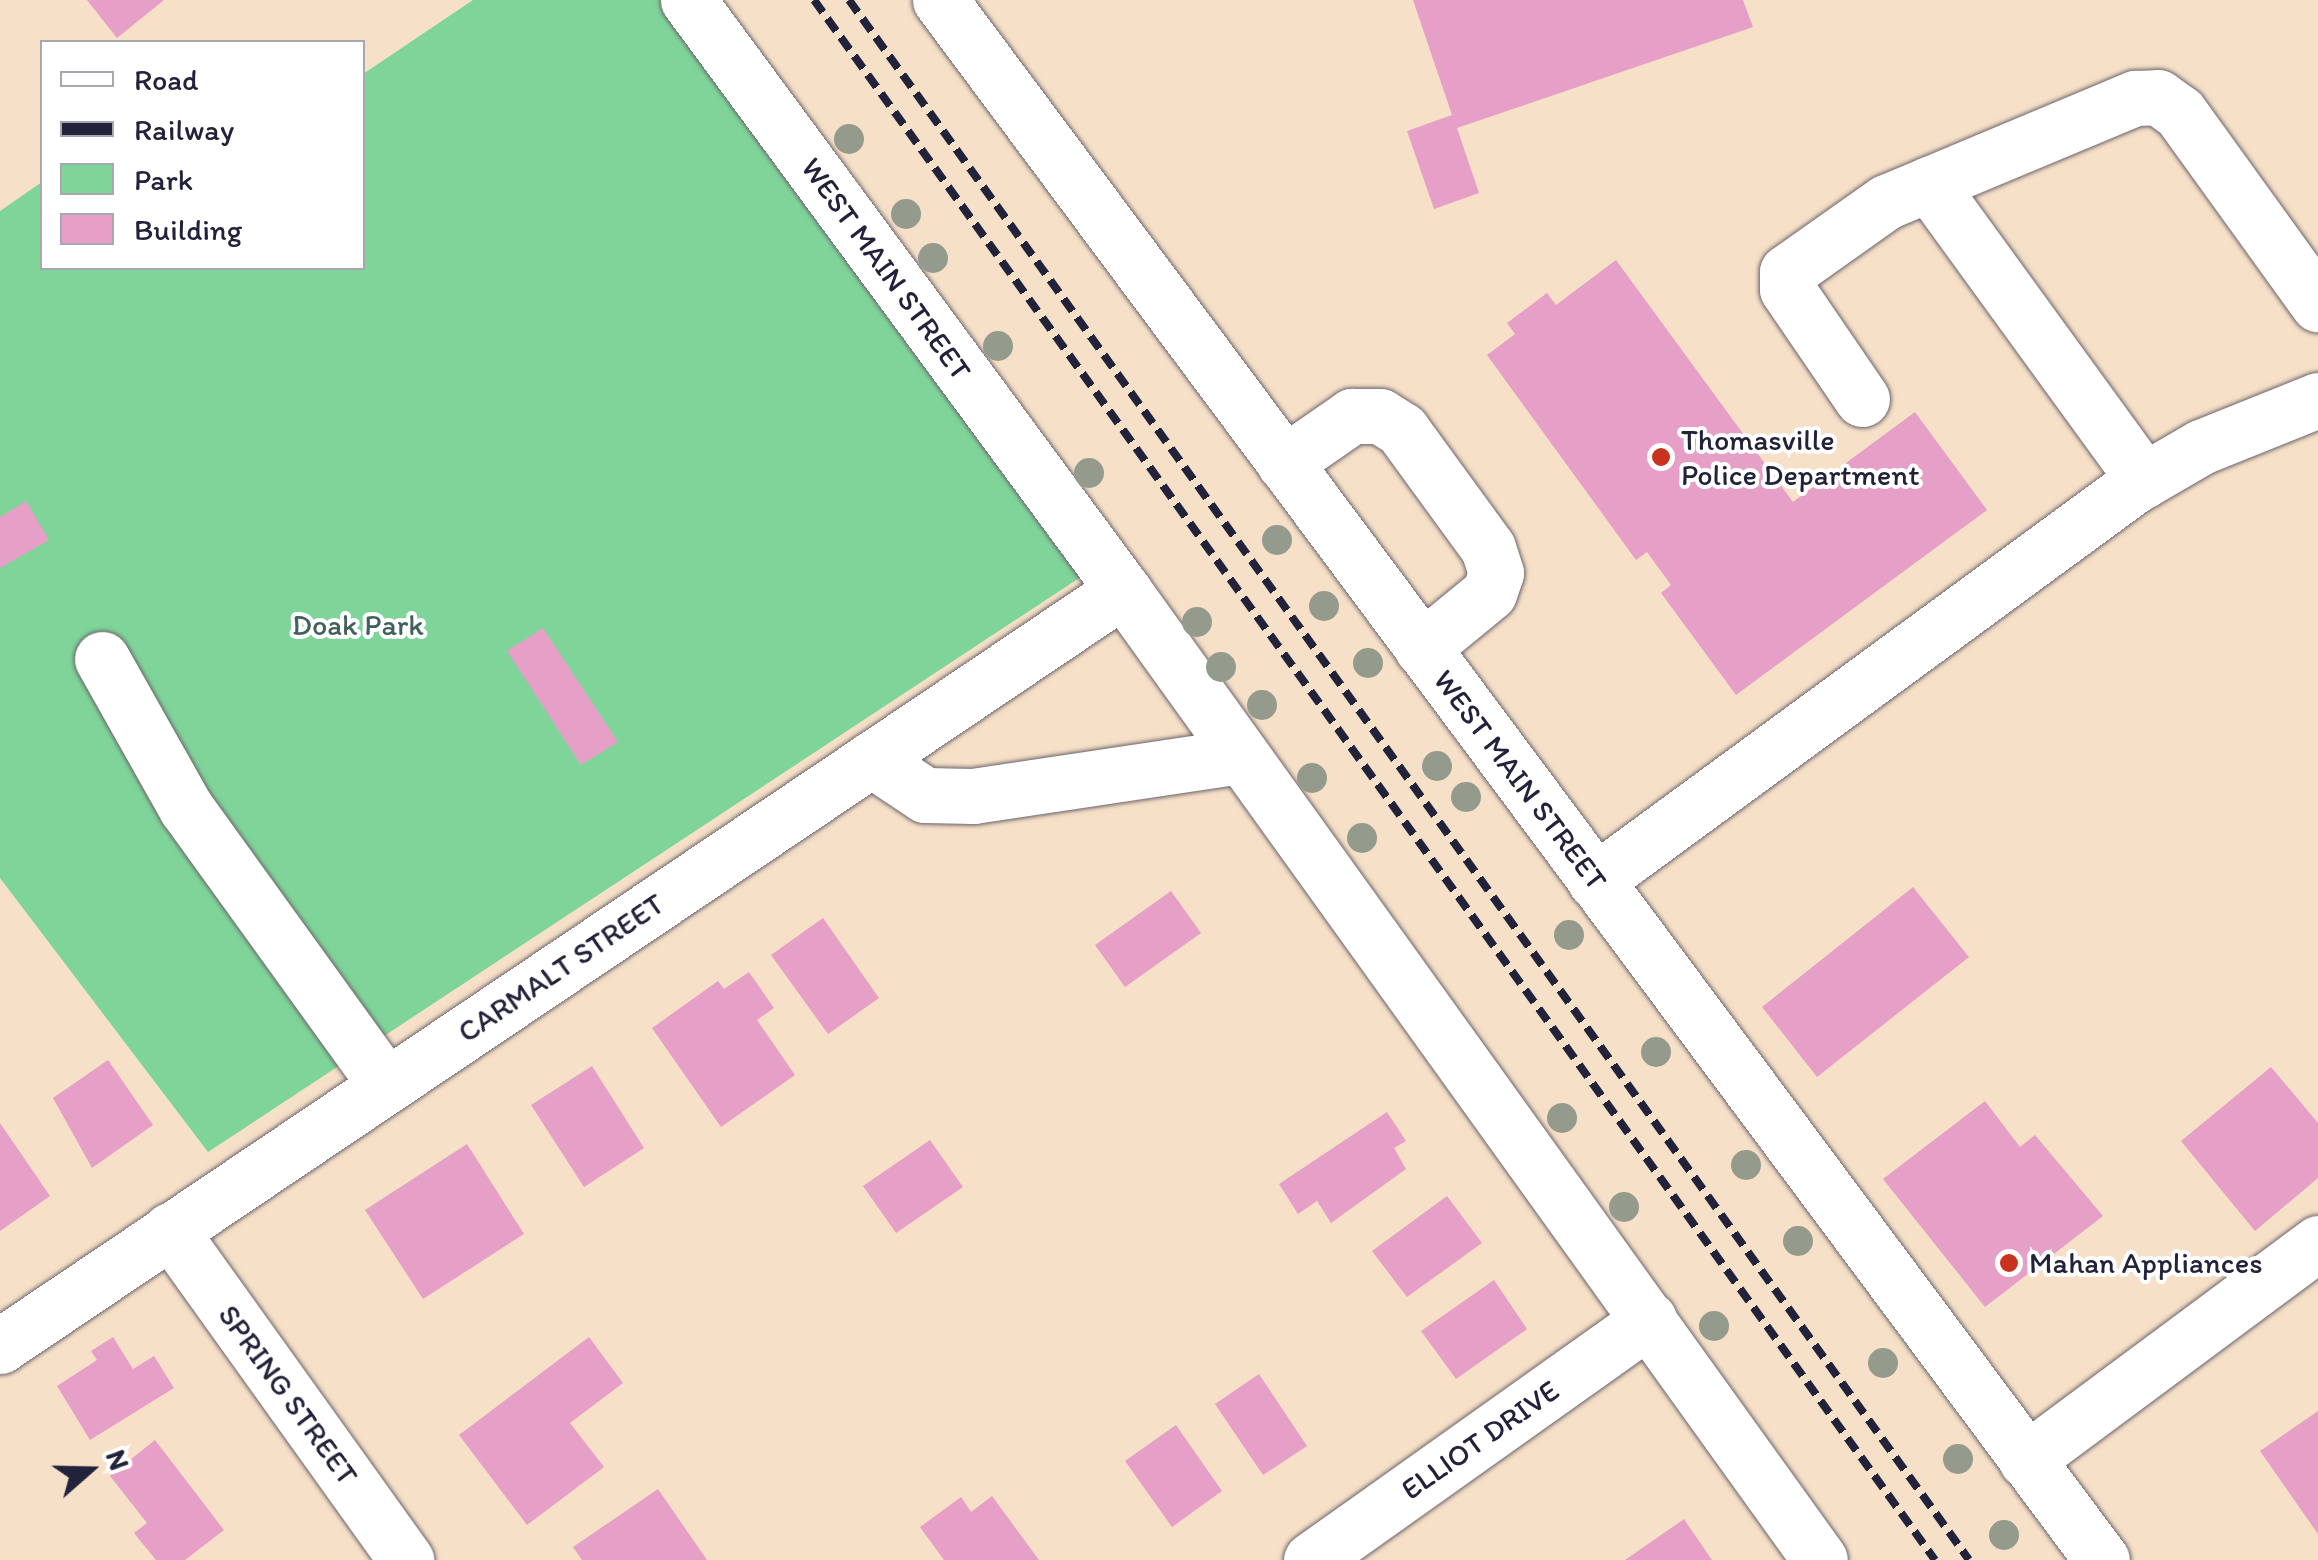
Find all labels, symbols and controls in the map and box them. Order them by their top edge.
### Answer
legend [40,40,365,270]
text: Road [134,61,199,98]
text: Railway [134,111,234,148]
street label: WEST MAIN STREET [794,152,978,386]
text: Park [134,161,193,198]
text: Building [134,211,242,248]
place label: Thomasville Police Department [1681,422,1918,492]
marker: Thomasville Police Department [1650,446,1672,468]
park label: Doak Park [292,607,424,643]
street label: WEST MAIN STREET [1427,664,1613,896]
street label: CARMALT STREET [451,886,671,1050]
place label: Mahan Appliances [2029,1245,2261,1281]
marker: Mahan Appliances [1998,1252,2020,1274]
street label: SPRING STREET [211,1298,365,1492]
street label: ELLIOT DRIVE [1394,1372,1566,1508]
north arrow [40,1420,140,1520]
text: N [99,1445,137,1474]

